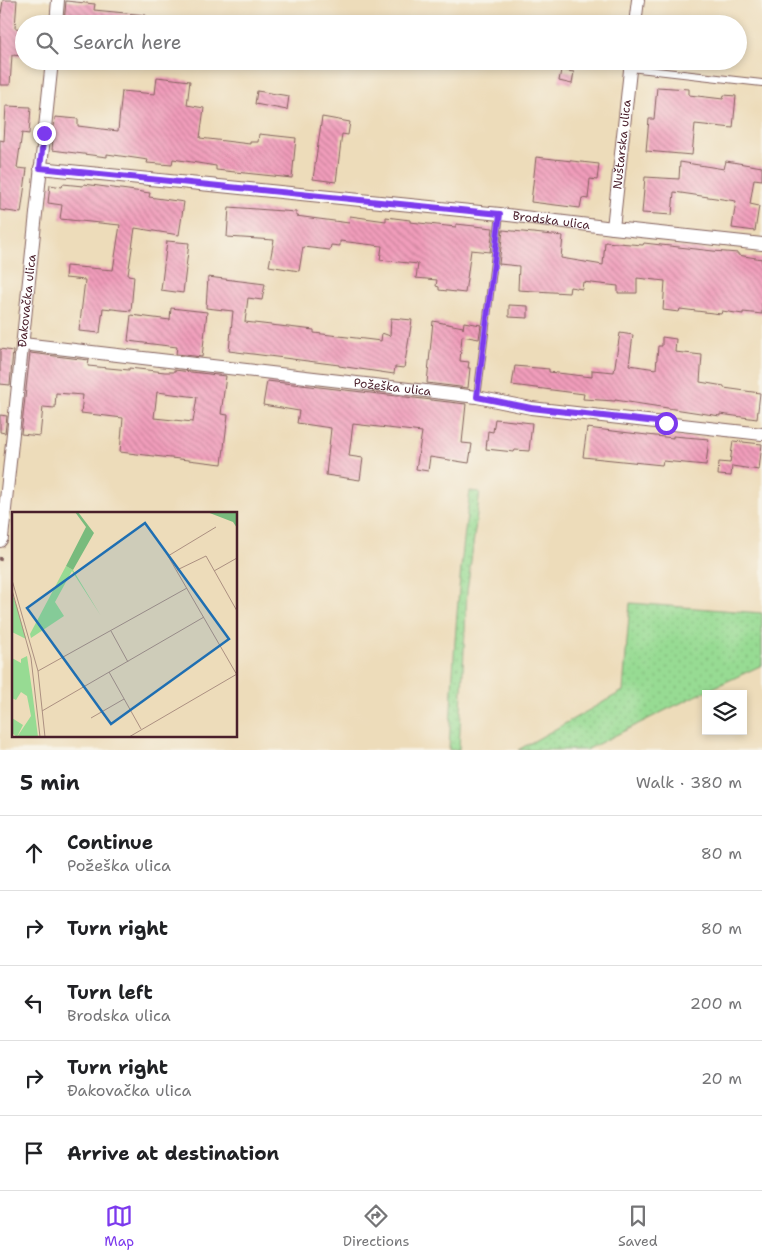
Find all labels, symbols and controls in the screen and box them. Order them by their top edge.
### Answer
search box [15,15,747,70]
icon: search [33,29,61,57]
text: Search here [73,30,182,55]
street label: Nuštarska ulica [609,98,635,190]
route end [33,122,56,145]
street label: Brodska ulica [512,208,591,233]
street label: Đakovačka ulica [14,253,40,348]
street label: Požeška ulica [353,375,433,400]
route start [655,412,678,435]
inset map [12,512,238,738]
map controls [702,690,747,735]
button: layers [702,690,747,735]
text: 5 min [20,769,80,797]
text: Walk · 380 m [636,772,742,793]
text: Continue [67,830,153,855]
icon: ahead [20,839,48,867]
text: 80 m [701,843,742,864]
text: Požeška ulica [67,855,171,876]
icon: right [20,914,48,942]
text: Turn right [67,916,168,941]
text: 80 m [701,918,742,939]
text: Turn left [67,980,153,1005]
icon: left [20,989,48,1017]
text: 200 m [690,993,742,1014]
text: Brodska ulica [67,1005,171,1026]
text: Turn right [67,1055,168,1080]
icon: right [20,1064,48,1092]
text: 20 m [701,1068,742,1089]
text: Đakovačka ulica [67,1080,191,1101]
icon: arrive [20,1139,48,1167]
text: Arrive at destination [67,1141,279,1166]
tab: Map [104,1202,134,1250]
tab: Directions [343,1202,410,1250]
tab: Saved [618,1202,658,1250]

